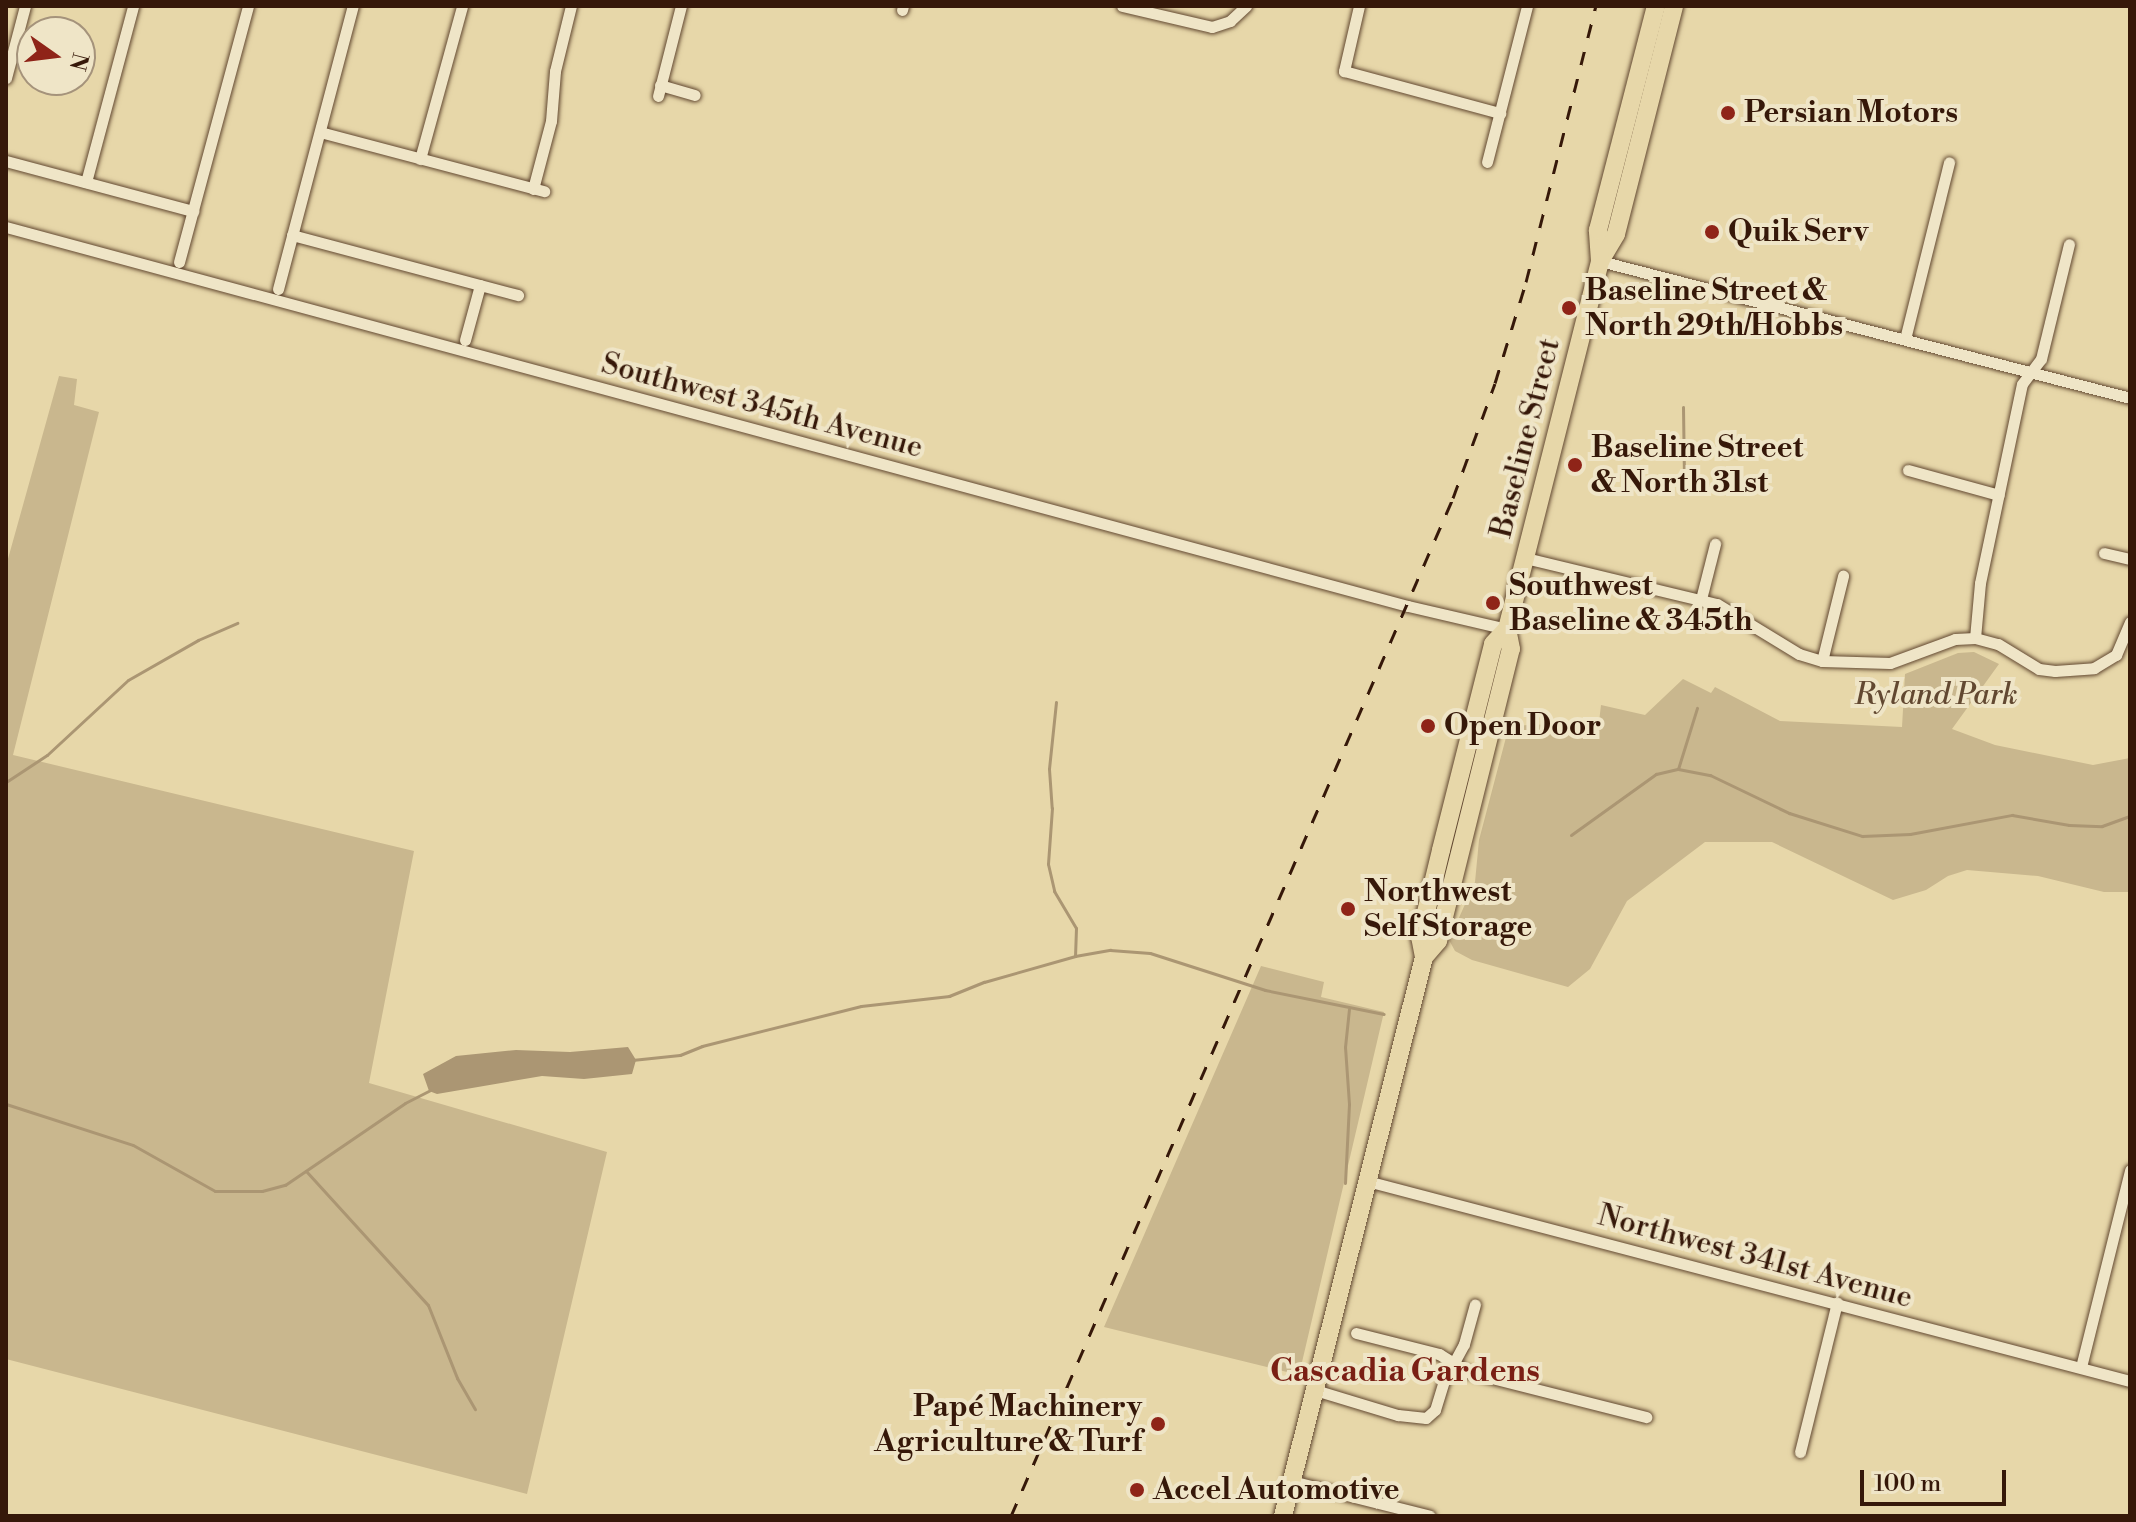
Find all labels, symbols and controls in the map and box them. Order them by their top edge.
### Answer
north arrow [16,16,96,96]
text: N [63,50,93,73]
place label: Persian Motors [1744,95,1958,131]
marker: Persian Motors [1719,104,1737,122]
place label: Quik Serv [1728,214,1868,250]
marker: Quik Serv [1703,223,1721,241]
place label: Baseline Street & North 29th/Hobbs [1585,273,1843,344]
marker: Baseline Street & North 29th/Hobbs [1560,299,1578,317]
street label: Baseline Street [1484,335,1568,541]
street label: Southwest 345th Avenue [597,346,927,466]
place label: Baseline Street & North 31st [1591,430,1803,500]
marker: Baseline Street & North 31st [1566,456,1584,474]
place label: Southwest Baseline & 345th [1509,568,1753,638]
marker: Southwest Baseline & 345th [1484,594,1502,612]
park label: Ryland Park [1854,677,2018,713]
place label: Open Door [1444,708,1602,744]
marker: Open Door [1419,717,1437,735]
place label: Northwest Self Storage [1364,874,1532,944]
marker: Northwest Self Storage [1339,900,1357,918]
street label: Northwest 341st Avenue [1594,1198,1916,1316]
district label: Cascadia Gardens [1270,1352,1540,1390]
place label: Papé Machinery Agriculture & Turf [874,1389,1142,1460]
marker: Papé Machinery Agriculture & Turf [1149,1415,1167,1433]
scale bar [1864,1454,2010,1504]
text: 100 m [1874,1469,1941,1499]
place label: Accel Automotive [1153,1472,1400,1508]
marker: Accel Automotive [1128,1481,1146,1499]

